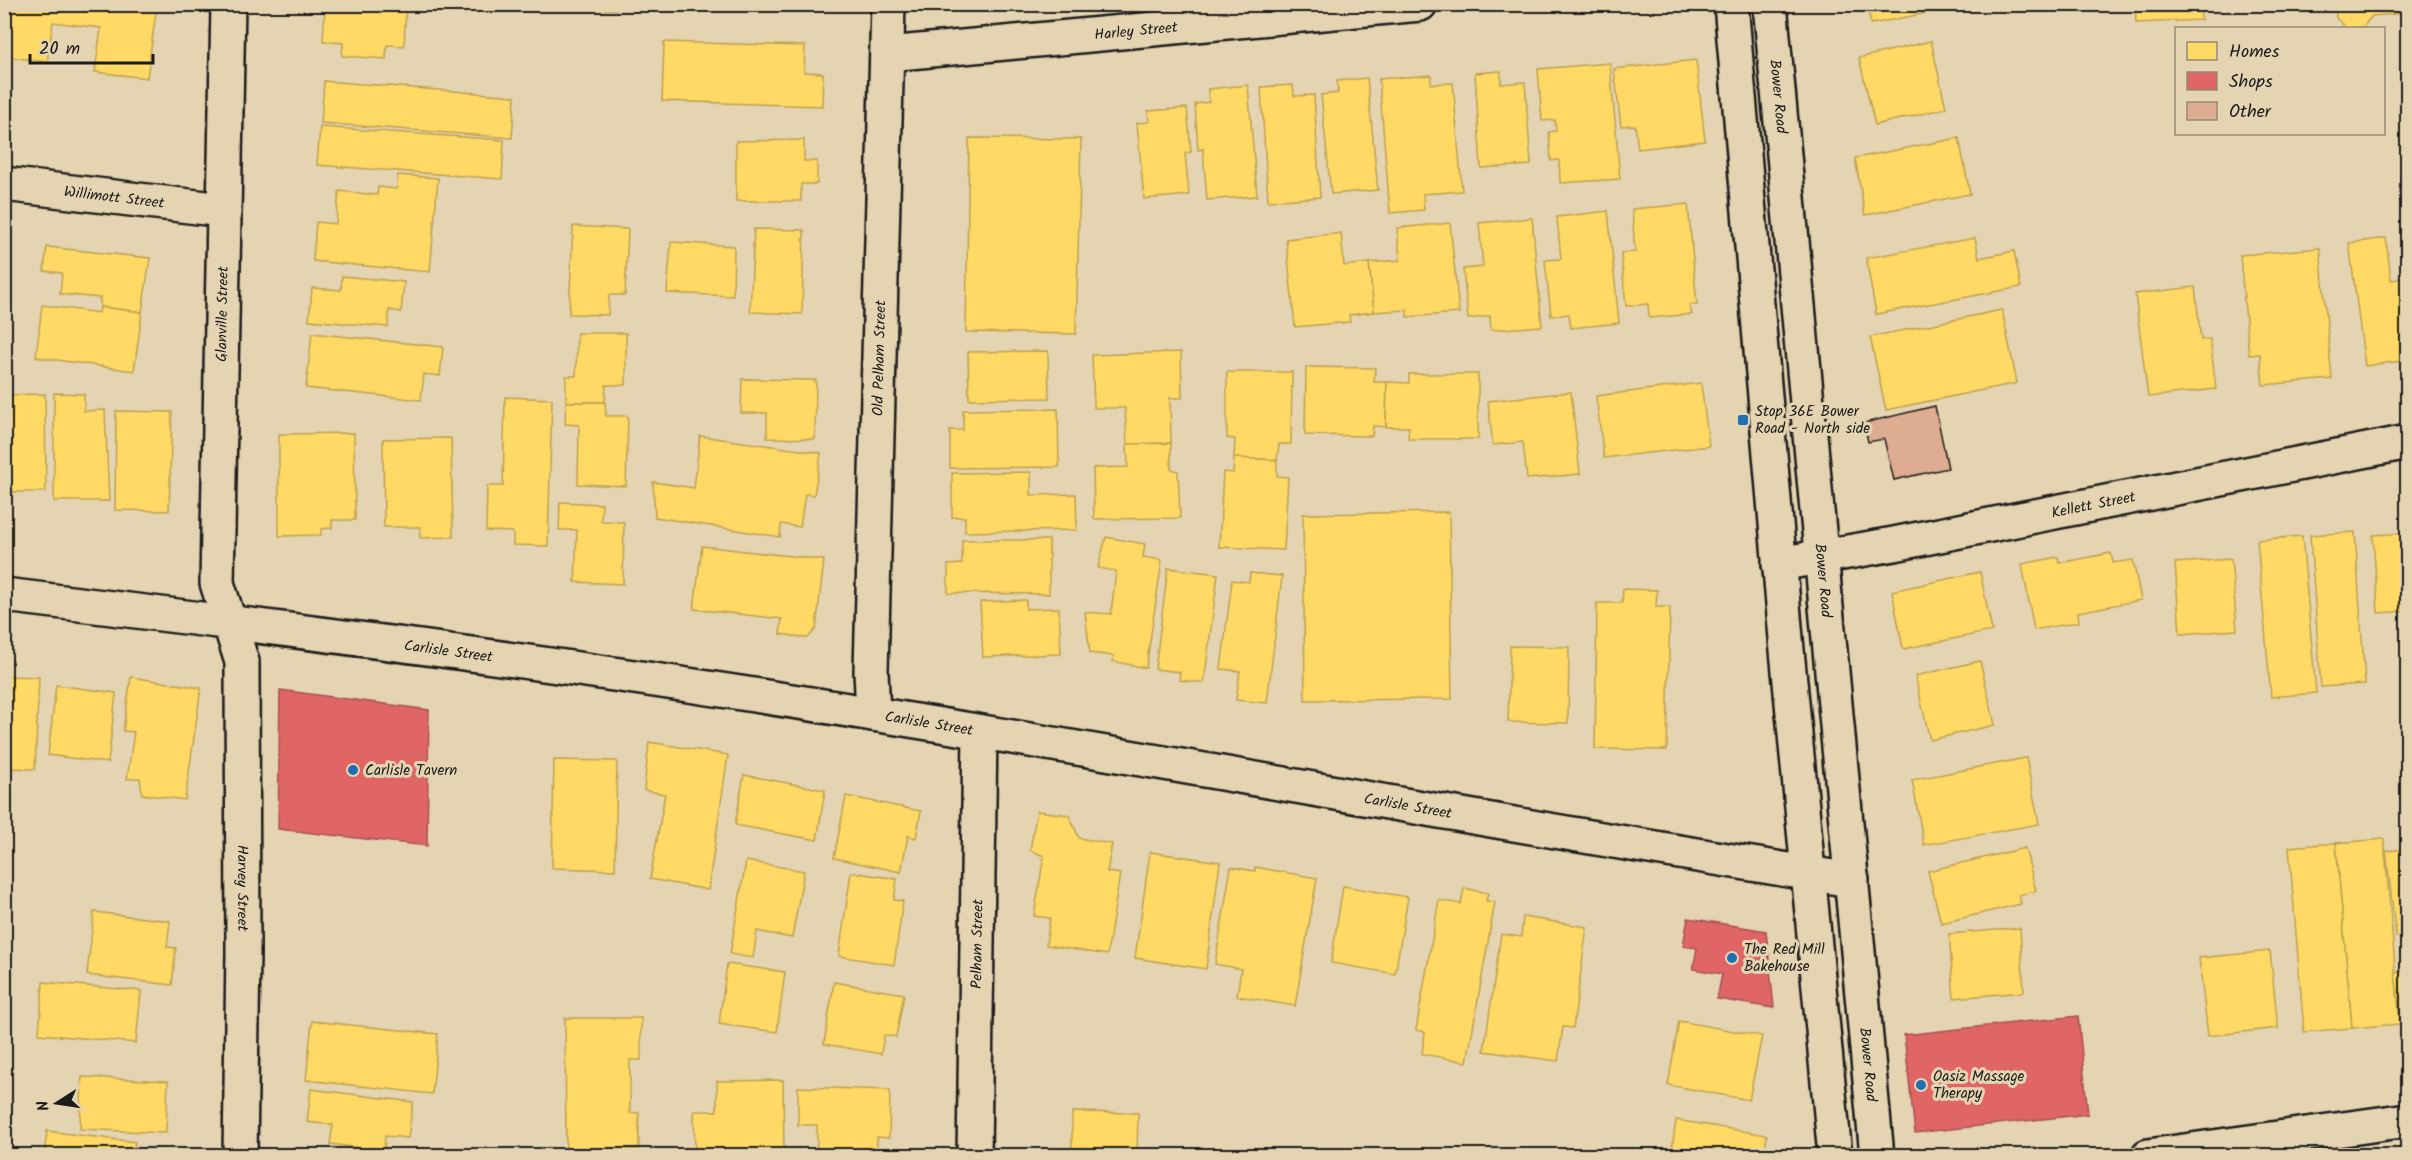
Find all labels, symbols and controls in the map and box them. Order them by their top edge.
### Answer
street label: Harley Street [1093,16,1179,48]
scale bar [30,27,153,65]
legend [2175,27,2385,135]
text: 20 m [39,35,80,64]
text: Homes [2229,38,2280,67]
street label: Bower Road [1762,59,1793,135]
text: Shops [2229,68,2273,97]
text: Other [2229,98,2272,127]
street label: Willimott Street [63,180,166,216]
street label: Glanville Street [210,266,236,362]
street label: Old Pelham Street [866,300,893,417]
place label: Stop 36E Bower Road - North side [1755,400,1870,441]
marker: Stop 36E Bower Road - North side [1736,413,1750,427]
street label: Kellett Street [2049,485,2138,526]
street label: Bower Road [1807,542,1838,619]
street label: Carlisle Street [403,634,494,670]
street label: Carlisle Street [883,705,975,743]
place label: Carlisle Tavern [365,759,457,783]
marker: Carlisle Tavern [346,763,360,777]
street label: Carlisle Street [1362,787,1454,826]
street label: Harvey Street [230,845,254,931]
street label: Pelham Street [965,899,991,989]
place label: The Red Mill Bakehouse [1744,938,1825,979]
marker: The Red Mill Bakehouse [1725,951,1739,965]
street label: Bower Road [1852,1026,1883,1103]
place label: Oasiz Massage Therapy [1933,1065,2025,1106]
north arrow [27,1073,87,1133]
marker: Oasiz Massage Therapy [1914,1078,1928,1092]
text: N [31,1098,57,1113]

